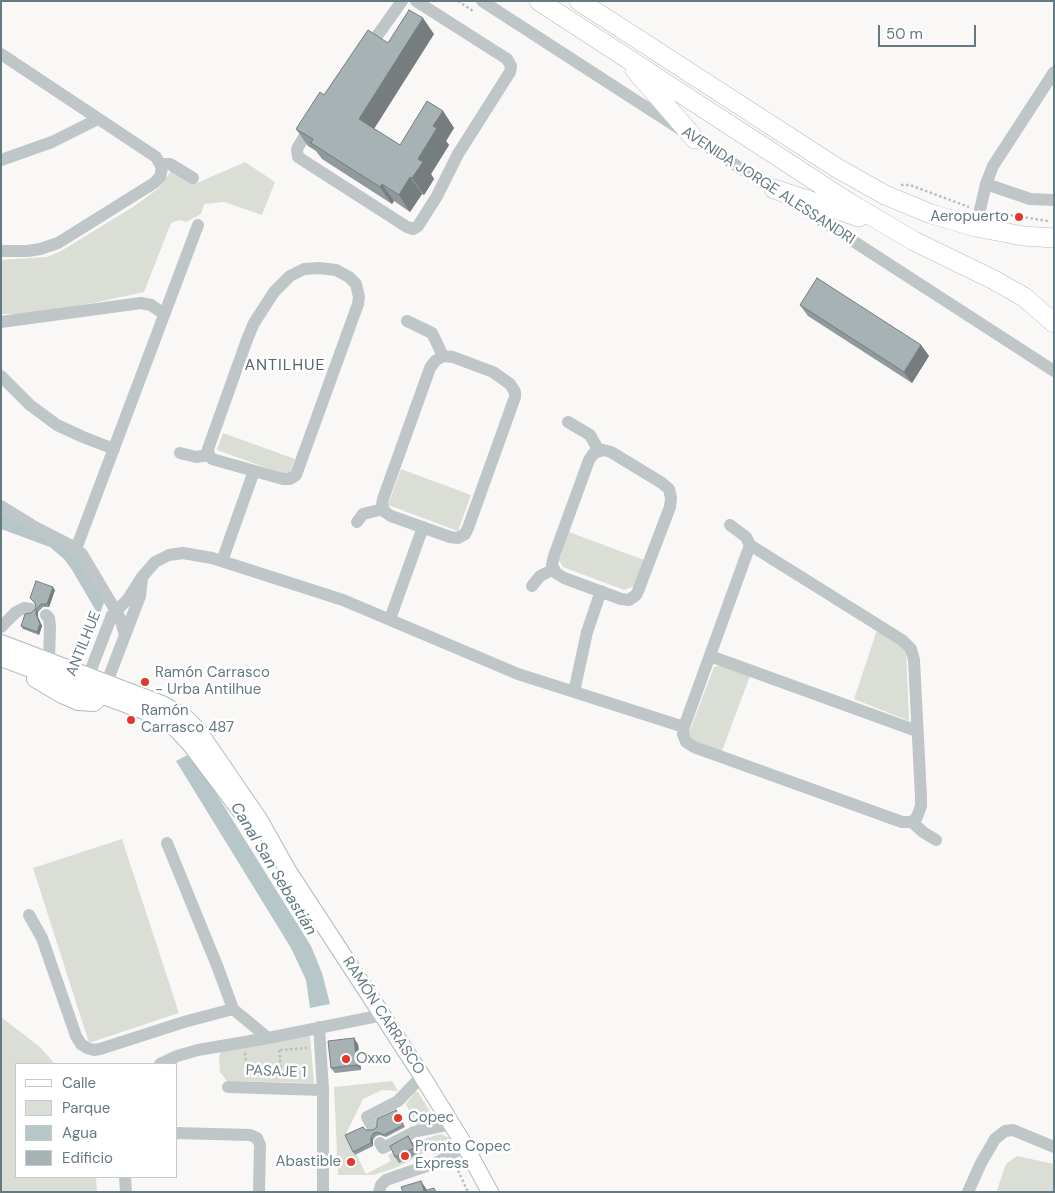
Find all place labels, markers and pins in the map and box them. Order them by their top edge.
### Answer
place label: Aeropuerto [930,208,1009,226]
marker: Aeropuerto [1013,211,1025,223]
place label: Ramón Carrasco - Urba Antilhue [155,664,270,699]
marker: Ramón Carrasco - Urba Antilhue [139,676,151,688]
place label: Ramón Carrasco 487 [141,702,234,737]
marker: Ramón Carrasco 487 [125,714,137,726]
place label: Oxxo [356,1050,391,1068]
marker: Oxxo [340,1053,352,1065]
place label: Copec [408,1109,454,1127]
marker: Copec [392,1112,404,1124]
place label: Pronto Copec Express [415,1138,511,1173]
marker: Pronto Copec Express [399,1150,411,1162]
place label: Abastible [276,1153,341,1171]
marker: Abastible [345,1156,357,1168]

